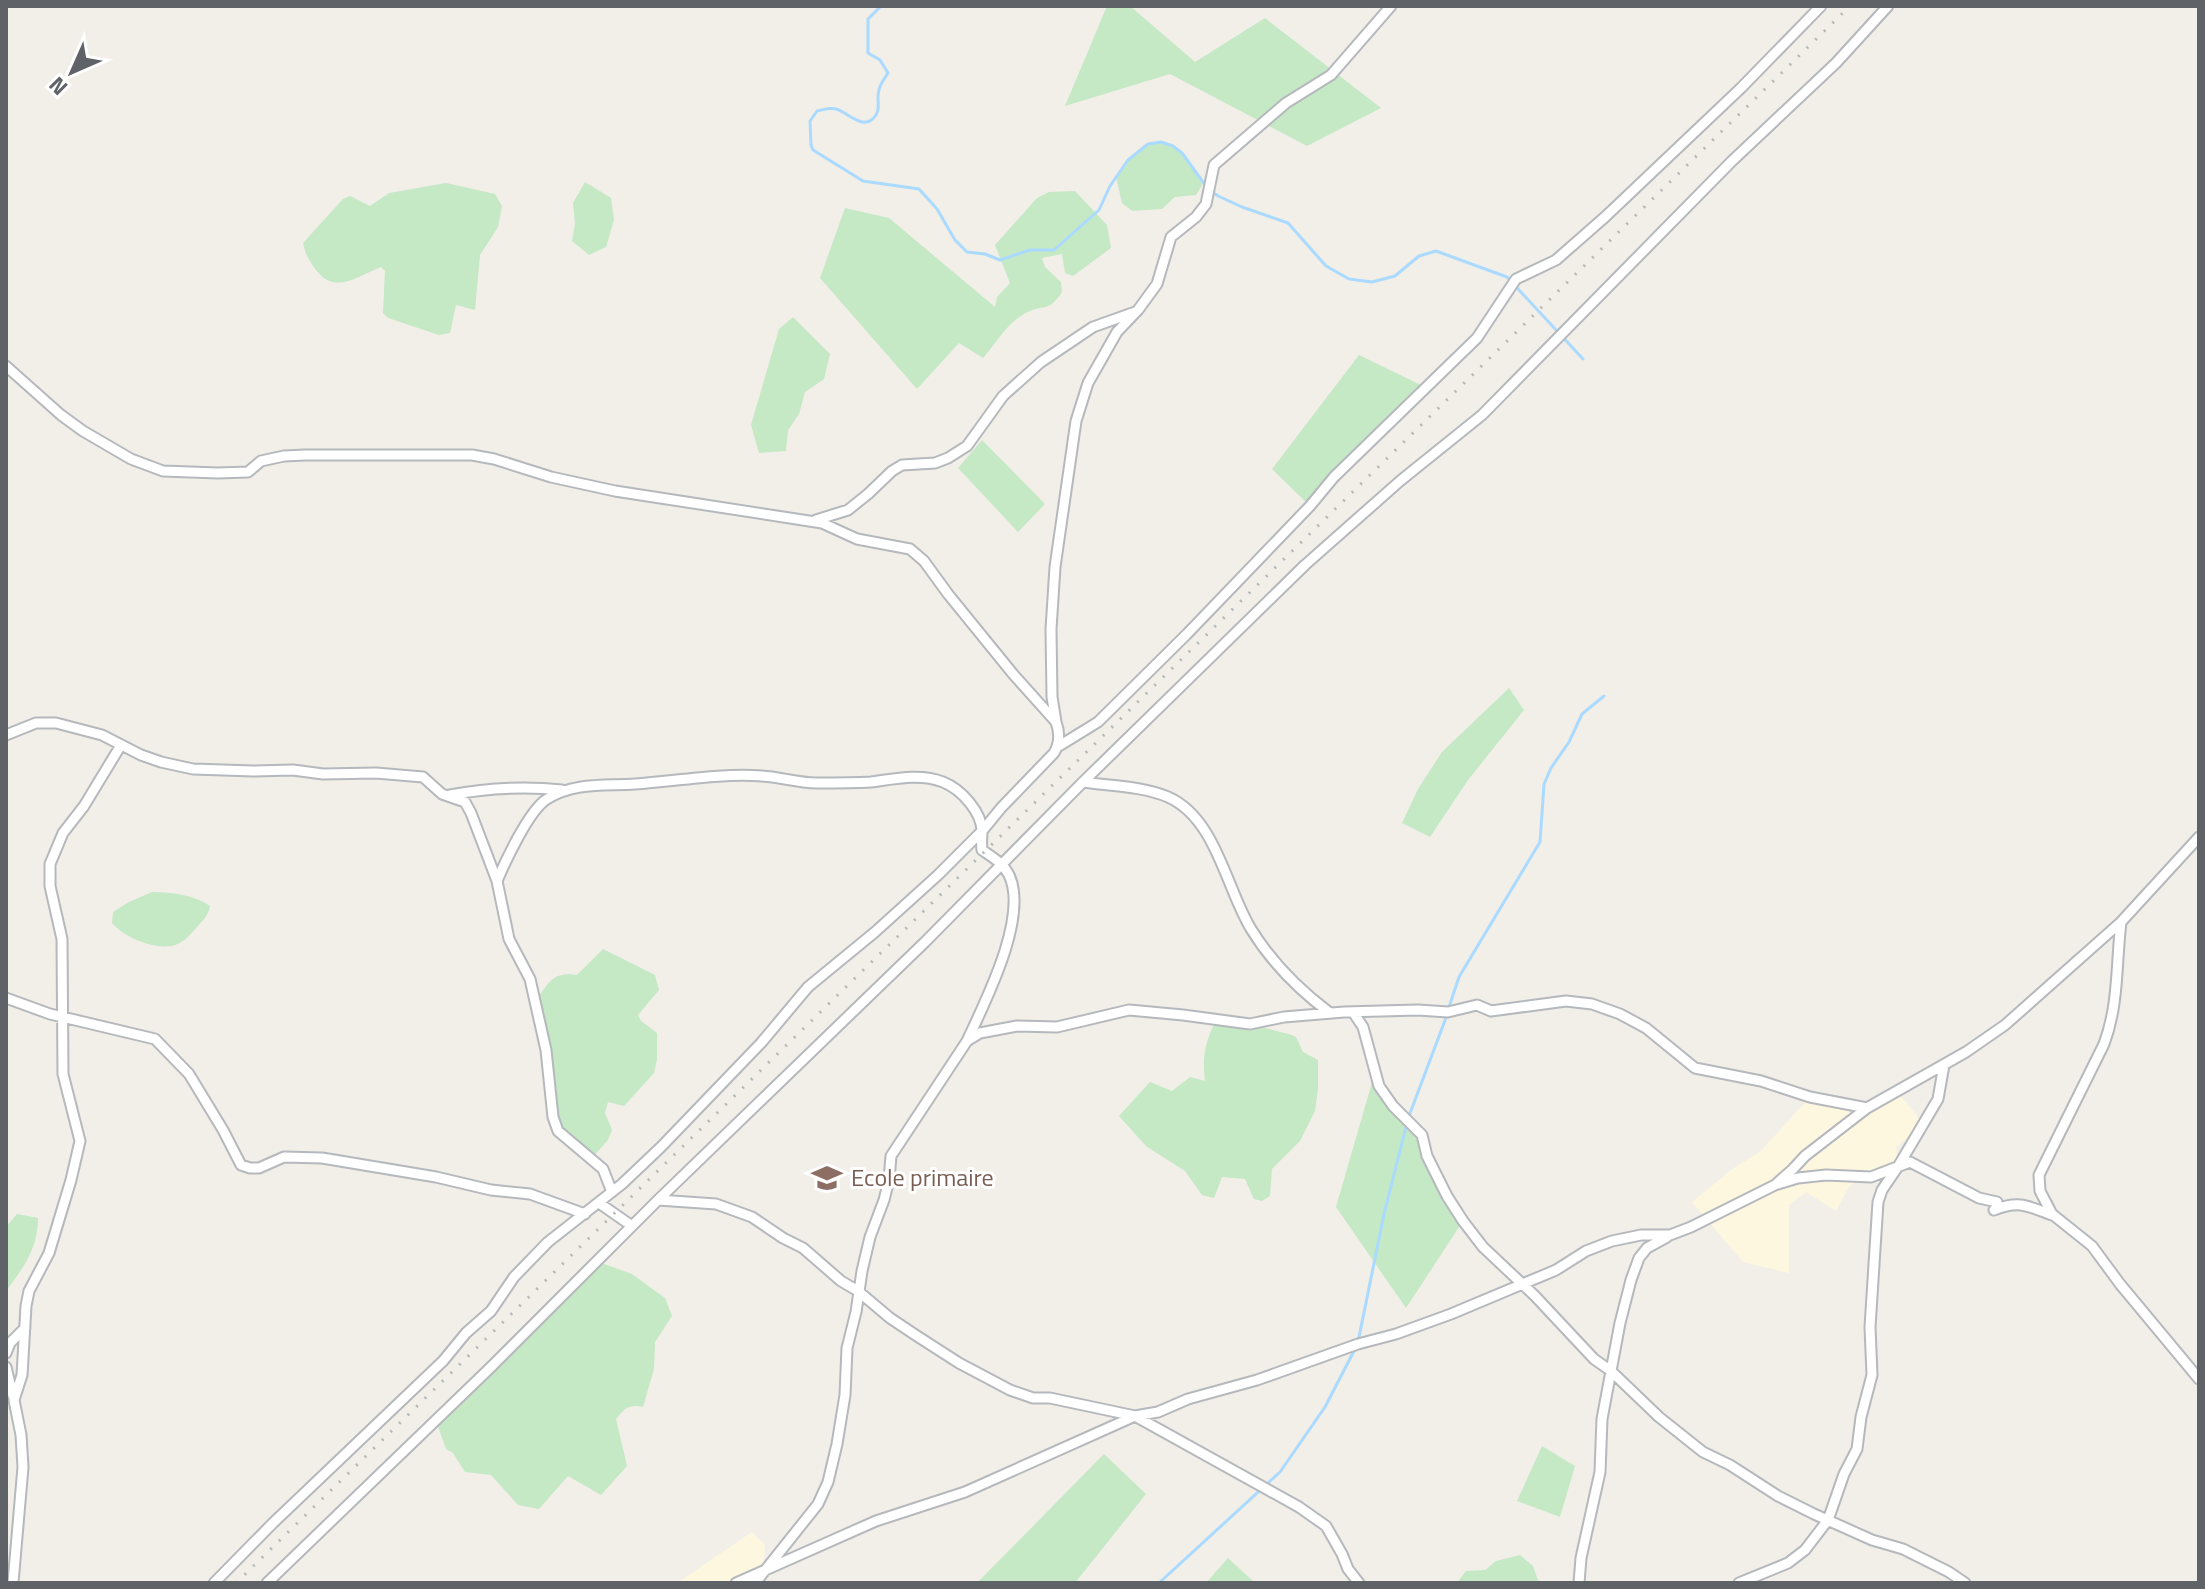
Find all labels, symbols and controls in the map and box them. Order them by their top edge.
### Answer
north arrow [32,32,112,112]
text: N [40,69,75,104]
place label: Ecole primaire [851,1159,994,1195]
school or university icon: Ecole primaire [810,1161,844,1195]

